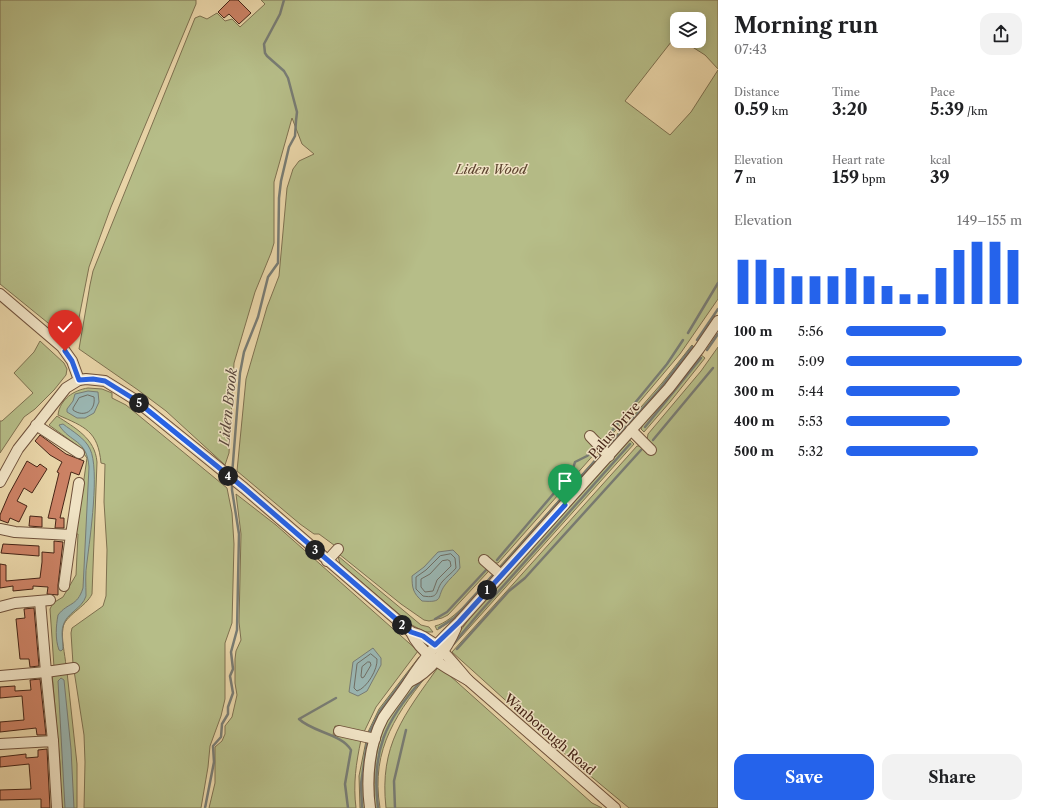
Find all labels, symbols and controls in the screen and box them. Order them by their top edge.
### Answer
map controls [670,12,706,48]
button: layers [670,12,706,48]
text: Morning run [734,12,878,39]
button: share [980,13,1022,55]
text: 07:43 [734,41,767,57]
text: Distance [734,85,780,99]
text: Time [832,85,860,99]
text: Pace [930,85,955,99]
text: 0.59 [734,99,769,119]
text: 3:20 [832,99,868,119]
text: 5:39 [930,99,964,119]
text: km [769,104,788,118]
text: /km [964,104,988,118]
text: Elevation [734,153,783,167]
text: Heart rate [832,153,885,167]
text: kcal [930,153,951,167]
park label: Liden Wood [454,161,528,177]
text: 7 [734,167,743,187]
text: 159 [832,167,859,187]
text: 39 [930,167,950,187]
text: m [743,172,756,186]
text: bpm [859,172,886,186]
text: Elevation [734,212,792,228]
text: 149–155 m [957,212,1022,228]
pin [48,310,82,351]
icon: check [54,316,76,338]
text: 100 m [734,323,773,339]
text: 5:56 [798,323,823,339]
text: 200 m [734,353,774,369]
text: 5:09 [798,353,825,369]
water label: Liden Brook [215,366,241,448]
text: 300 m [734,383,774,399]
text: 5:44 [798,383,824,399]
pin: 5 [129,393,149,413]
text: 5 [136,396,142,410]
street label: Palus Drive [585,398,643,462]
text: 400 m [734,413,774,429]
text: 5:53 [798,413,823,429]
text: 500 m [734,443,774,459]
text: 5:32 [798,443,823,459]
pin [548,464,582,505]
pin: 4 [218,466,238,486]
text: 4 [225,469,231,483]
icon: arrive [554,470,576,492]
pin: 3 [305,540,325,560]
text: 3 [312,543,318,557]
pin: 1 [477,580,497,600]
text: 1 [485,583,489,597]
pin: 2 [392,615,412,635]
text: 2 [399,618,405,632]
street label: Wanborough Road [500,689,599,778]
button: Save [734,754,874,800]
button: Share [882,754,1022,800]

